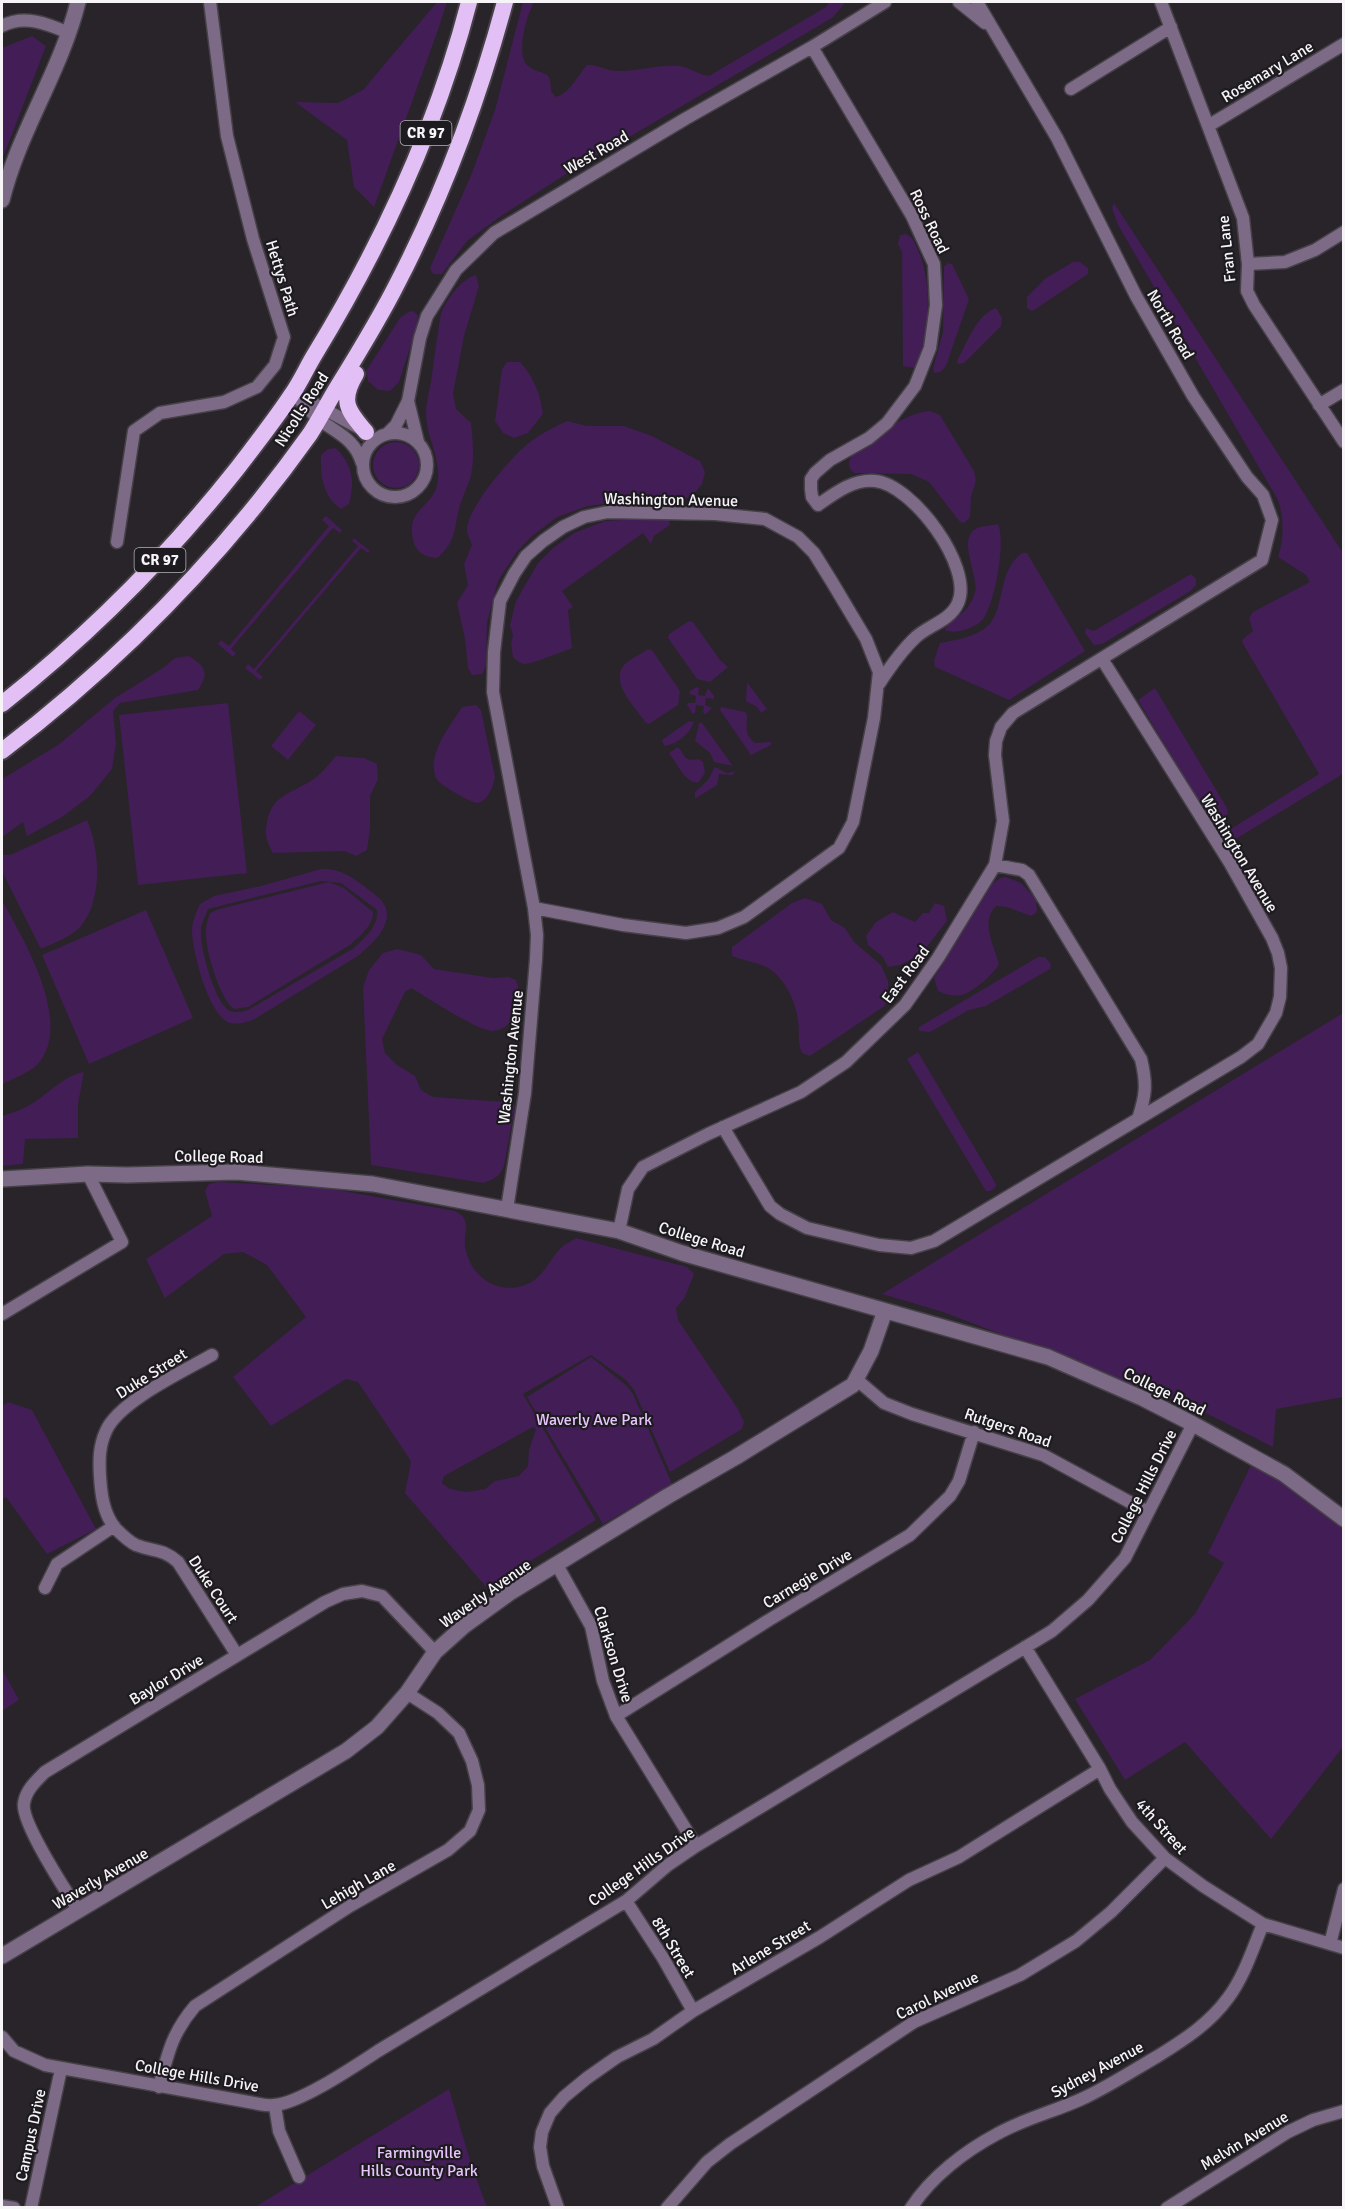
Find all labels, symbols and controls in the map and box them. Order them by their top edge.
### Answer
street label: Rosemary Lane [1218,37,1317,107]
road number: CR 97 [400,121,452,145]
street label: West Road [561,126,632,179]
street label: Ross Road [905,186,953,257]
street label: Fran Lane [1214,214,1240,283]
street label: Hettys Path [261,238,303,319]
street label: North Road [1142,286,1198,363]
street label: Nicolls Road [270,368,333,451]
street label: Washington Avenue [604,489,738,511]
road number: CR 97 [134,548,186,572]
street label: Washington Avenue [1196,791,1282,916]
street label: East Road [878,942,934,1008]
street label: Washington Avenue [494,989,528,1125]
street label: College Road [174,1146,264,1168]
street label: College Road [656,1217,747,1263]
street label: Duke Street [112,1344,191,1404]
street label: College Road [1120,1363,1209,1420]
street label: Rutgers Road [962,1404,1054,1452]
park label: Waverly Ave Park [536,1410,652,1430]
street label: College Hills Drive [1106,1426,1181,1547]
street label: Carnegie Drive [759,1544,856,1613]
street label: Duke Court [184,1552,243,1628]
street label: Waverly Avenue [436,1555,535,1633]
street label: Clarkson Drive [589,1604,637,1705]
street label: Baylor Drive [126,1650,207,1710]
street label: 4th Street [1131,1795,1192,1859]
street label: College Hills Drive [584,1823,699,1911]
street label: Waverly Avenue [49,1843,152,1914]
street label: Lehigh Lane [318,1856,399,1914]
street label: 8th Street [647,1913,699,1982]
street label: Arlene Street [727,1916,815,1980]
street label: Carol Avenue [893,1967,982,2025]
street label: Sydney Avenue [1048,2037,1147,2103]
street label: College Hills Drive [133,2055,260,2097]
street label: Campus Drive [11,2087,51,2183]
street label: Melvin Avenue [1197,2107,1292,2175]
park label: Farmingville Hills County Park [360,2143,478,2181]

